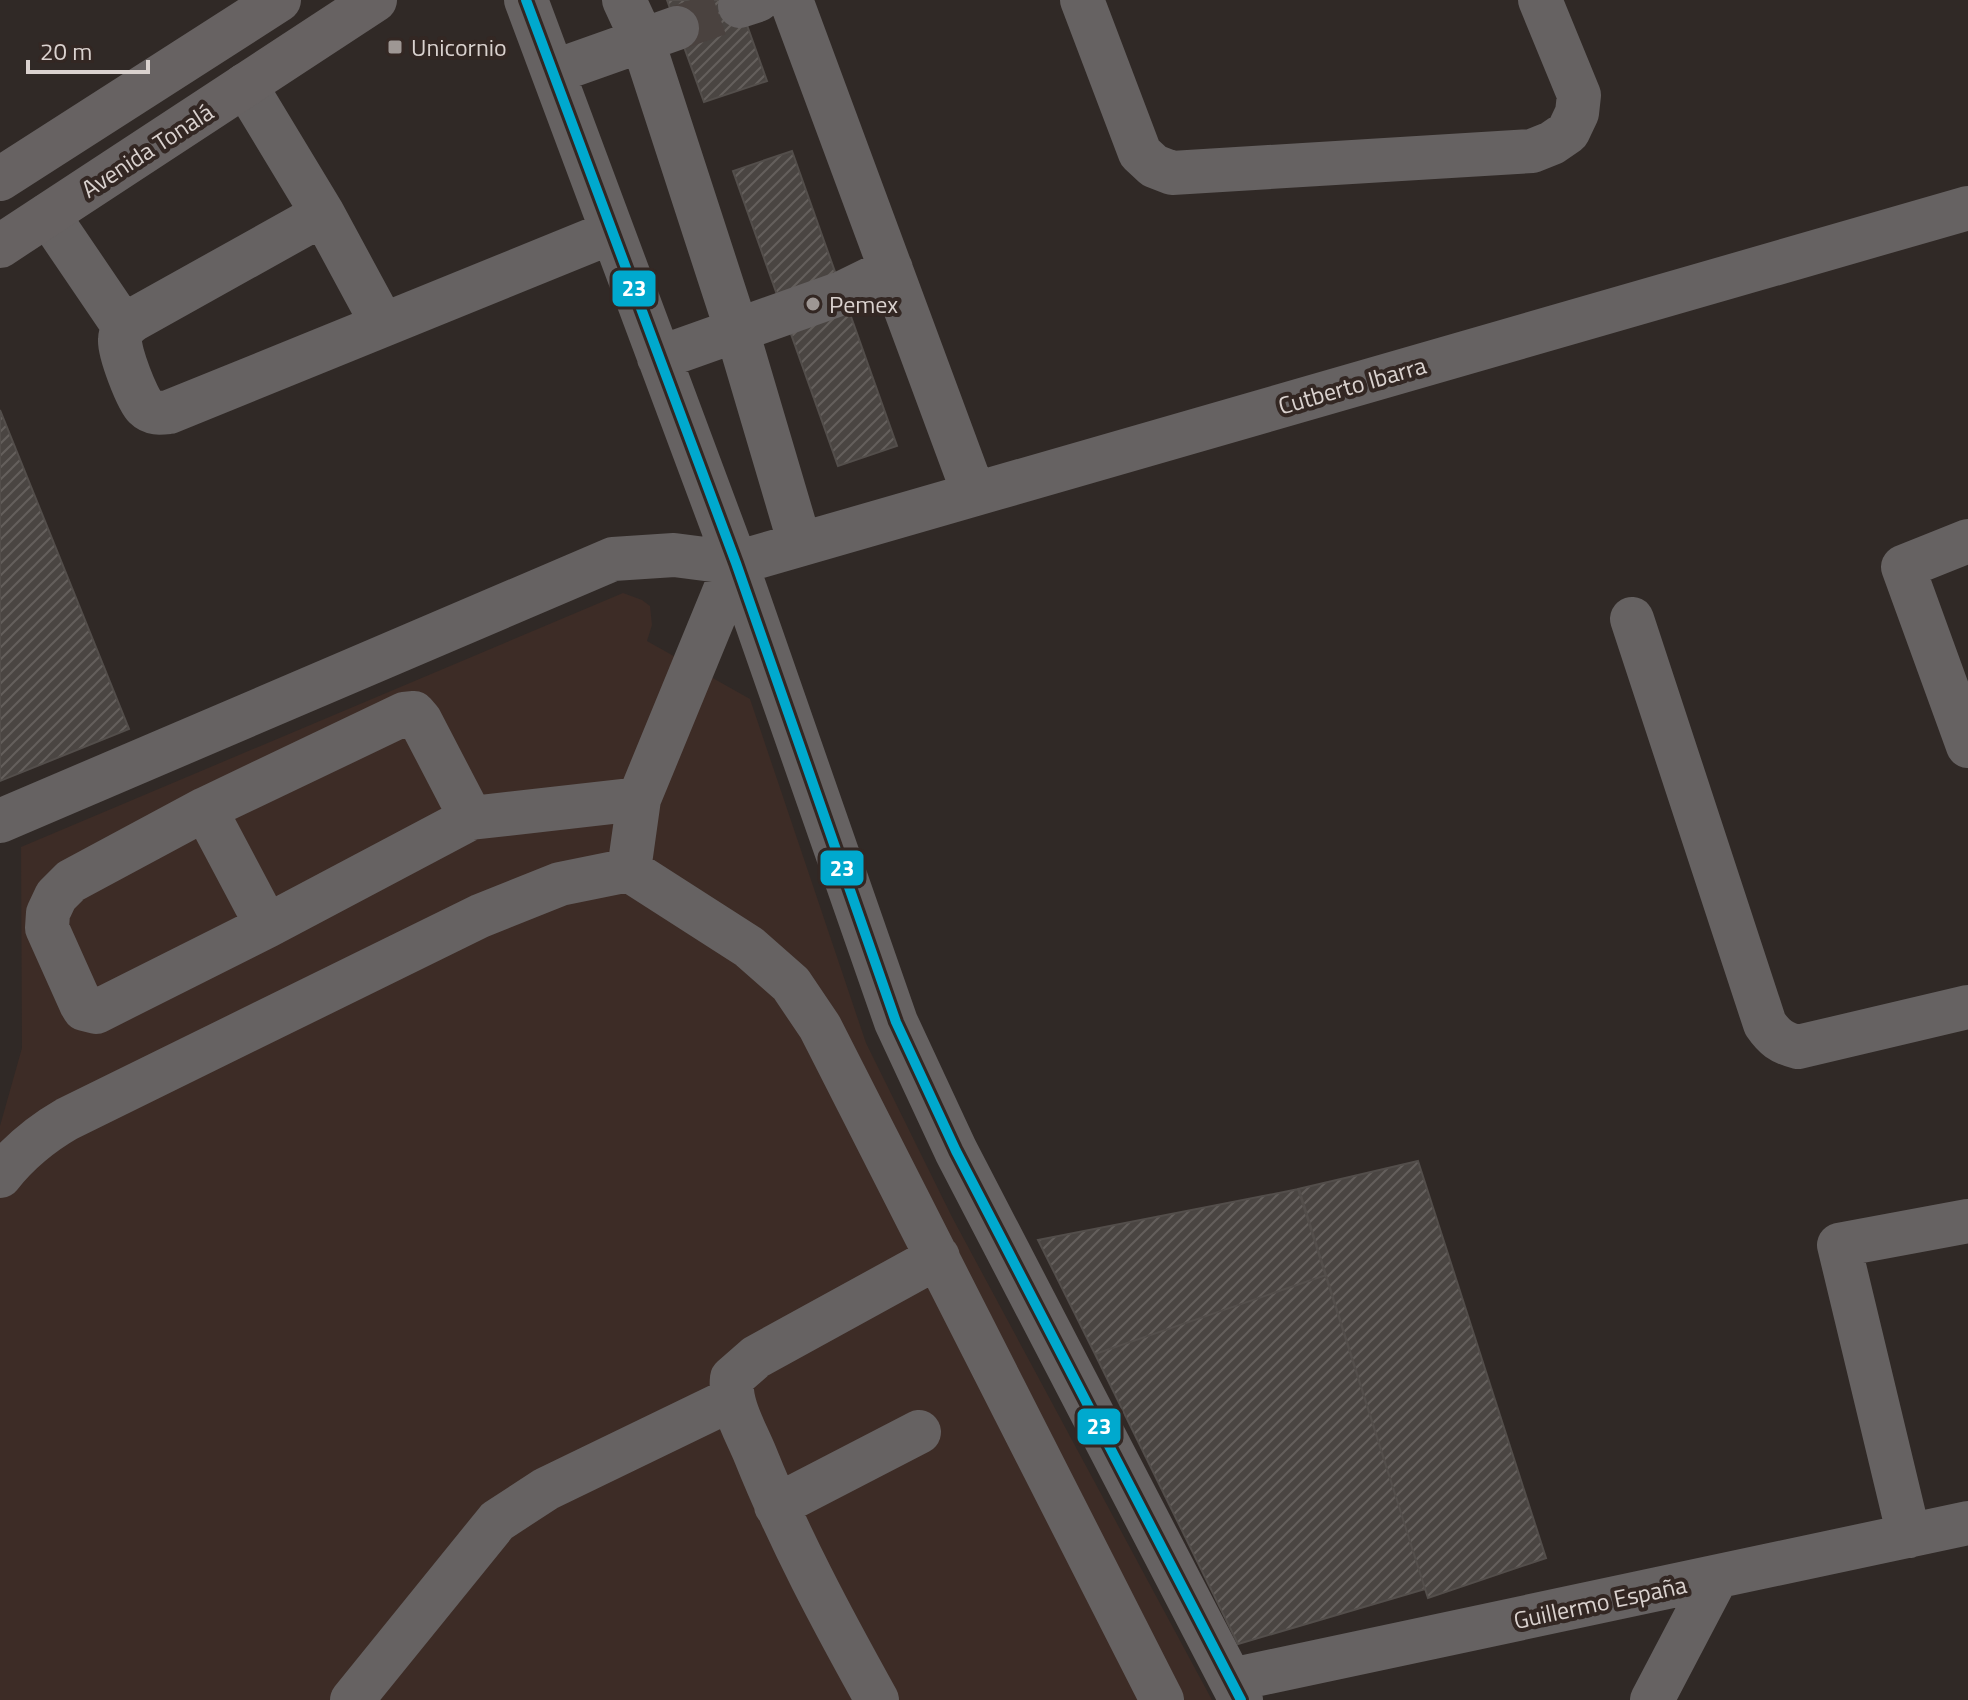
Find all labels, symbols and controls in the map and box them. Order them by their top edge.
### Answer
scale bar [28,24,148,74]
place label: Unicornio [411,29,507,65]
text: 20 m [40,33,92,69]
marker: Unicornio [386,38,404,56]
street label: Avenida Tonalá [74,94,220,206]
line badge: 23 [611,269,657,308]
text: 23 [622,271,646,305]
place label: Pemex [829,286,898,322]
marker: Pemex [804,295,822,313]
street label: Cutberto Ibarra [1274,347,1430,423]
line badge: 23 [819,849,865,887]
text: 23 [830,851,854,885]
line badge: 23 [1076,1407,1122,1446]
text: 23 [1087,1409,1111,1443]
street label: Guillermo España [1510,1566,1690,1638]

